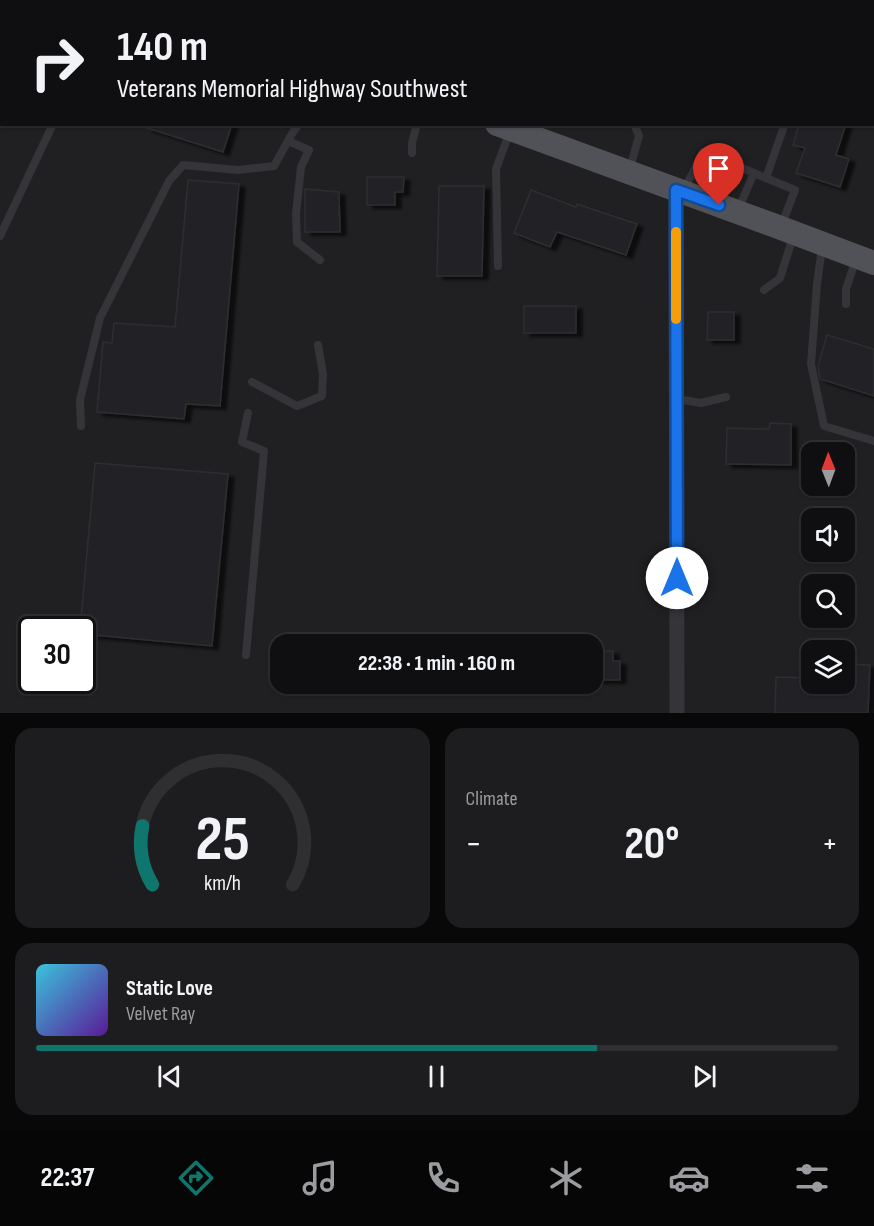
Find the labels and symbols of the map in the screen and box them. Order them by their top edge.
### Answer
pin [693,143,744,205]
north arrow [801,442,855,496]
position arrow [645,546,709,610]
speed limit sign: 30 [18,616,96,694]

